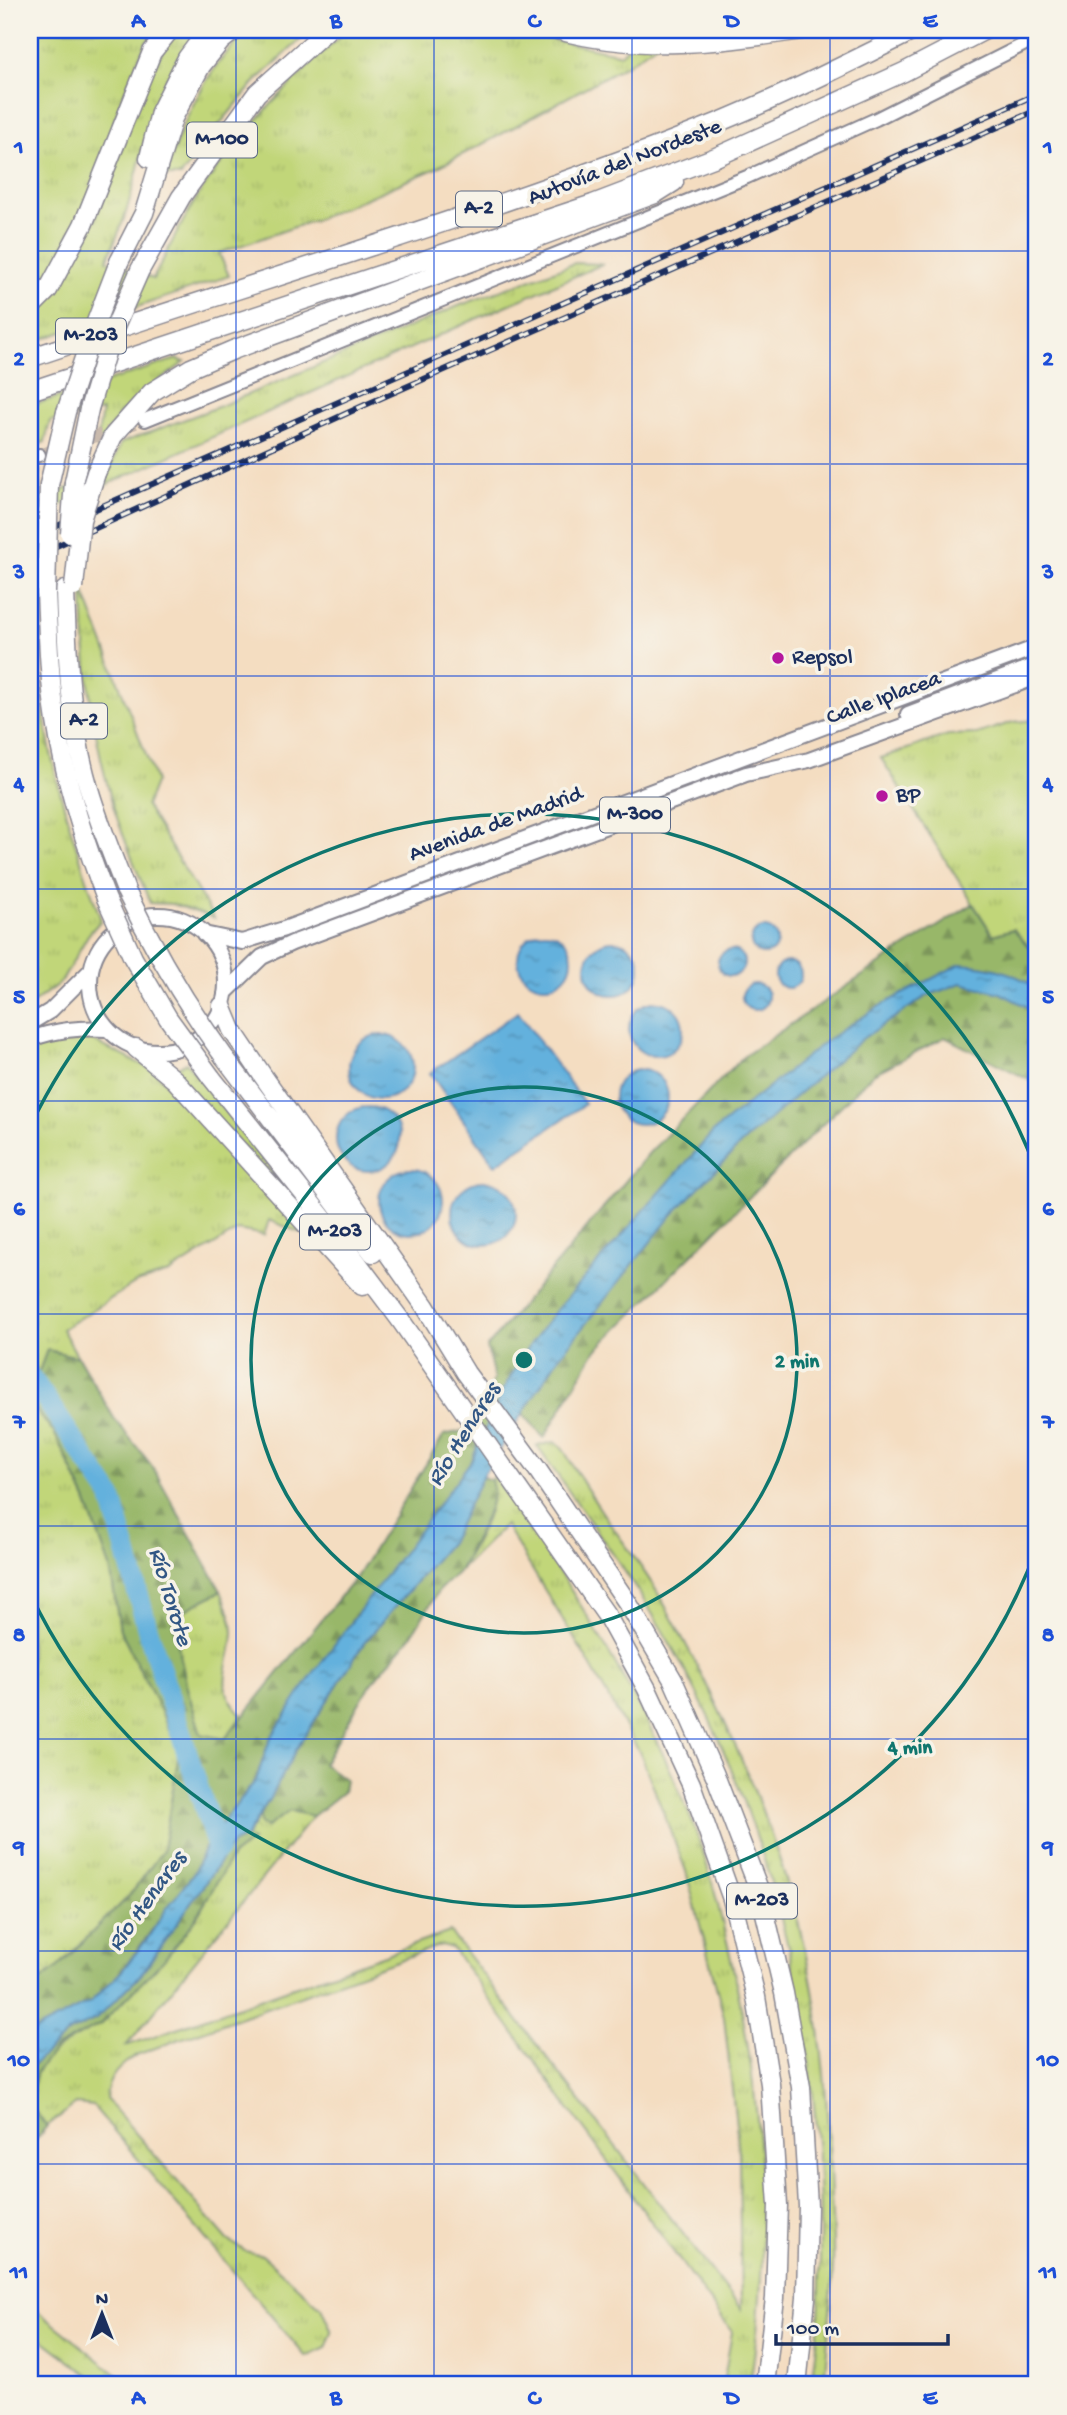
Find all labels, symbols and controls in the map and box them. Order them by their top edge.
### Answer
text: A [130,9,146,36]
text: B [329,9,343,36]
text: C [528,9,543,36]
text: D [723,9,741,36]
text: E [923,9,939,36]
street label: Autovía del Nordeste [524,113,727,212]
road number: M-100 [187,122,257,158]
text: 1 [13,135,24,162]
text: 1 [1042,135,1053,162]
road number: A-2 [456,192,502,227]
road number: M-203 [56,318,126,354]
text: 2 [13,347,25,374]
text: 2 [1042,347,1054,374]
text: 3 [12,560,25,587]
text: 3 [1041,560,1054,587]
place label: Repsol [792,645,853,672]
marker: Repsol [770,650,786,666]
street label: Calle Iplacea [823,665,946,732]
road number: A-2 [61,704,107,738]
text: 4 [13,772,25,799]
text: 4 [1042,772,1054,799]
street label: Avenida de Madrid [405,781,588,869]
place label: BP [895,783,921,810]
marker: BP [874,788,890,804]
road number: M-300 [600,798,670,832]
text: 5 [13,985,25,1012]
text: 5 [1042,985,1054,1012]
text: 6 [13,1197,26,1224]
text: 6 [1042,1197,1055,1224]
road number: M-203 [300,1214,370,1250]
centre of rings [512,1348,536,1372]
text: 2 min [775,1351,820,1376]
water label: Río Henares [422,1376,509,1492]
text: 7 [12,1410,26,1437]
text: 7 [1041,1410,1055,1437]
water label: Río Torote [140,1545,198,1651]
text: 8 [13,1623,26,1650]
text: 8 [1042,1623,1055,1650]
text: 4 min [887,1737,933,1762]
text: 9 [12,1835,25,1862]
text: 9 [1041,1835,1054,1862]
water label: Río Henares [102,1845,195,1958]
road number: M-203 [727,1884,797,1918]
text: 10 [7,2048,30,2075]
text: 10 [1036,2048,1059,2075]
text: 11 [9,2260,28,2287]
text: 11 [1038,2260,1057,2287]
north arrow [66,2278,136,2348]
text: N [96,2289,108,2312]
scale bar [776,2303,948,2347]
text: 100 m [786,2318,839,2343]
text: A [130,2386,146,2413]
text: B [329,2386,343,2413]
text: C [528,2386,543,2413]
text: D [723,2386,741,2413]
text: E [923,2386,939,2413]

